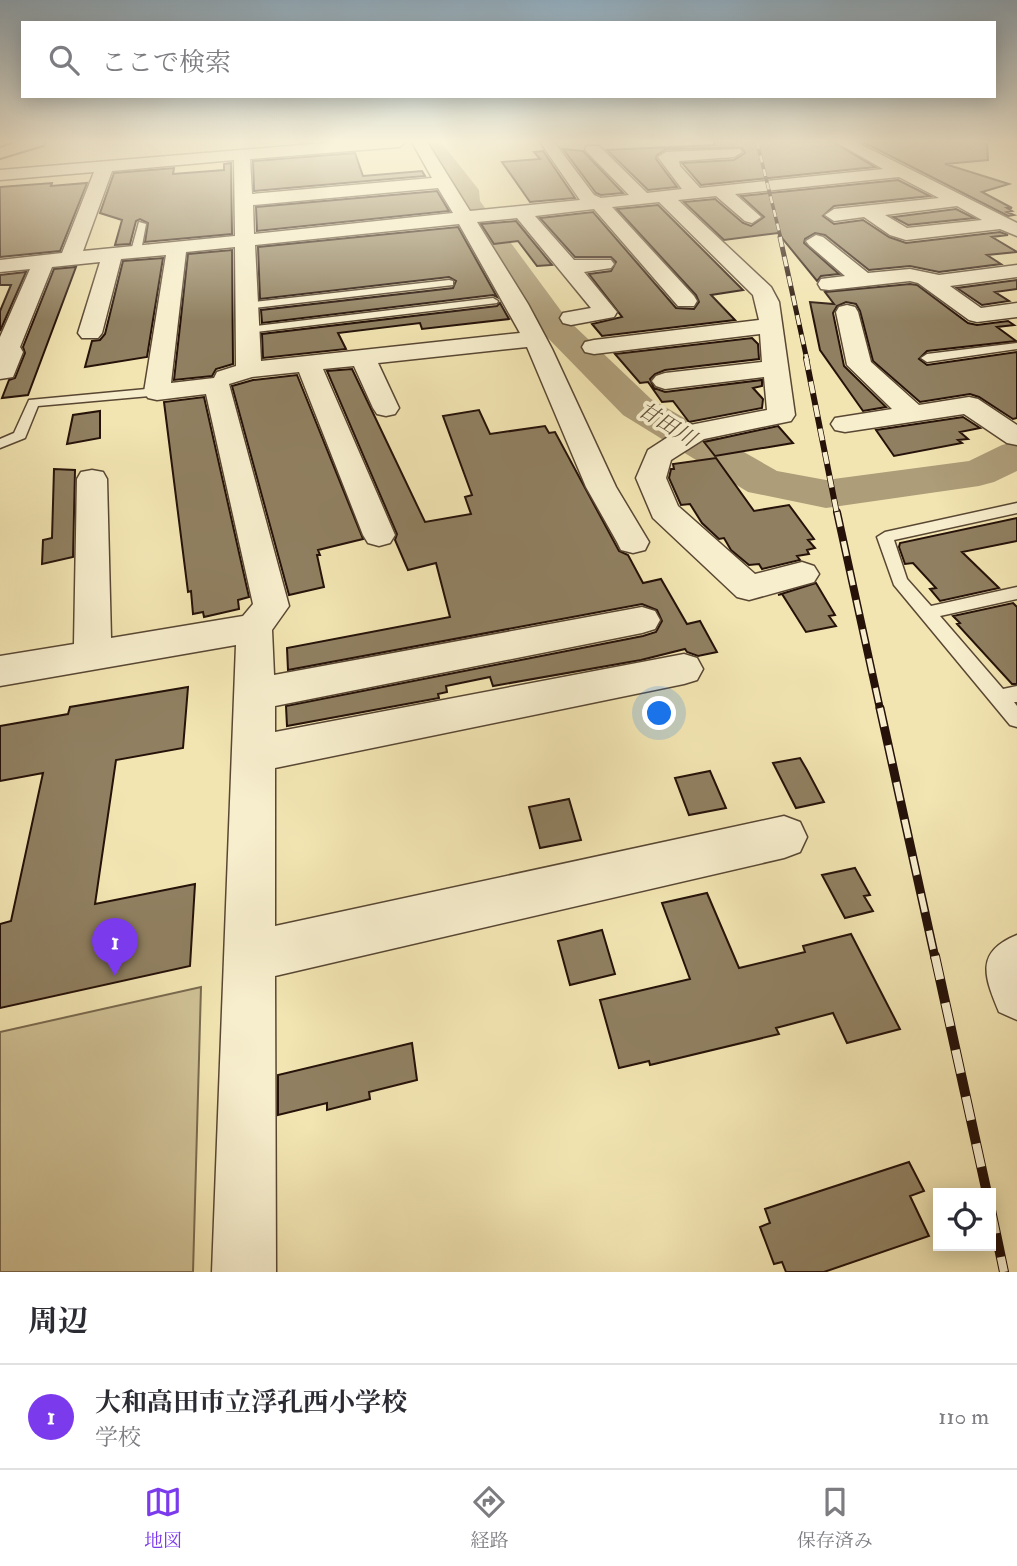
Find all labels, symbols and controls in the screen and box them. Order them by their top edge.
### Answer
search box [21,21,996,98]
icon: search [45,41,83,79]
text: ここで検索 [101,47,231,79]
water label: 甘田川 [633,396,702,454]
your location [642,696,676,730]
pin: 1 [92,918,138,976]
map controls [933,1188,996,1251]
button: locate [933,1188,996,1251]
text: 周辺 [28,1303,88,1340]
text: 大和高田市立浮孔西小学校 [95,1387,407,1419]
text: 1 [47,1402,55,1431]
text: 110 m [938,1402,989,1431]
text: 学校 [95,1423,141,1452]
tab: 地図 [144,1483,182,1553]
tab: 経路 [470,1483,509,1553]
tab: 保存済み [797,1483,873,1553]

